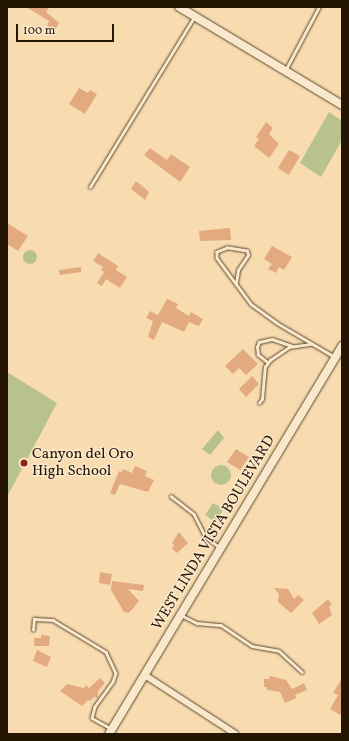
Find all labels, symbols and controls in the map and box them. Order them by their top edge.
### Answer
scale bar [18,16,116,42]
text: 100 m [23,23,55,39]
street label: WEST LINDA VISTA BOULEVARD [148,432,280,634]
place label: Canyon del Oro High School [32,445,134,480]
marker: Canyon del Oro High School [19,458,29,468]

